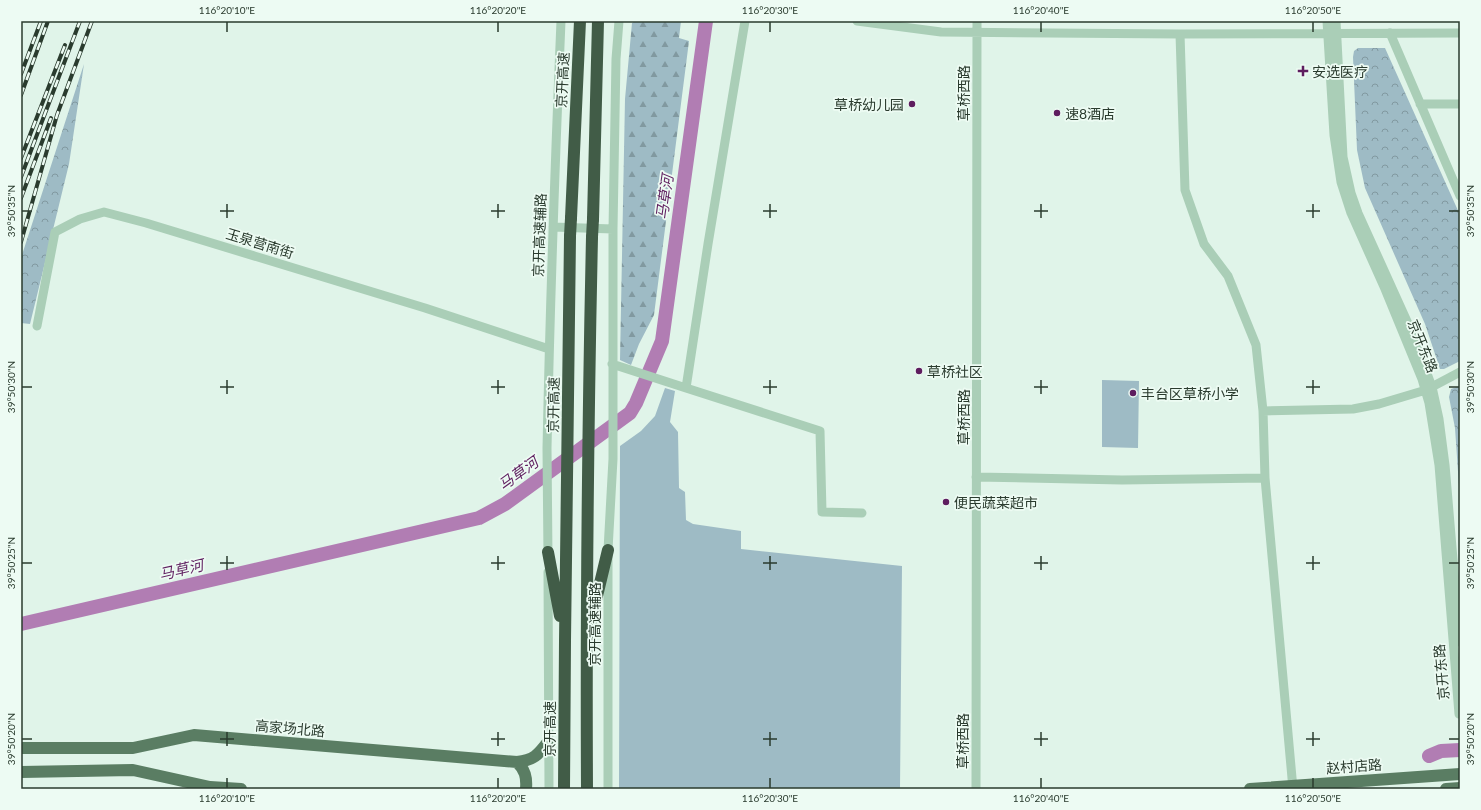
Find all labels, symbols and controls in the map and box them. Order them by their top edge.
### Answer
text: 116°20'10"E [199,4,255,16]
text: 116°20'20"E [470,4,526,16]
text: 116°20'30"E [742,4,798,16]
text: 116°20'40"E [1013,4,1069,16]
text: 116°20'50"E [1285,4,1341,16]
street label: 京开高速 [552,52,572,108]
place label: 安选医疗 [1312,63,1368,80]
street label: 草桥西路 [955,65,972,121]
marker: 安选医疗 [1297,65,1309,77]
place label: 草桥幼儿园 [834,96,904,113]
marker: 草桥幼儿园 [907,99,917,109]
place label: 速8酒店 [1065,105,1115,122]
marker: 速8酒店 [1052,108,1062,118]
water label: 马草河 [652,171,676,221]
text: 39°50'35"N [5,185,17,237]
text: 39°50'35"N [1464,185,1476,237]
street label: 京开高速辅路 [529,193,549,277]
street label: 玉泉营南街 [224,225,296,261]
street label: 京开东路 [1405,317,1441,375]
text: 39°50'30"N [5,361,17,413]
text: 39°50'30"N [1464,361,1476,413]
place label: 草桥社区 [927,363,983,380]
marker: 草桥社区 [914,366,924,376]
street label: 京开高速 [544,377,562,433]
place label: 丰台区草桥小学 [1141,385,1239,402]
marker: 丰台区草桥小学 [1128,388,1138,398]
street label: 草桥西路 [955,389,972,445]
water label: 马草河 [495,451,544,494]
place label: 便民蔬菜超市 [954,494,1038,511]
marker: 便民蔬菜超市 [941,497,951,507]
text: 39°50'25"N [5,537,17,589]
text: 39°50'25"N [1464,537,1476,589]
water label: 马草河 [157,554,208,583]
street label: 京开高速辅路 [586,582,603,666]
street label: 京开东路 [1430,643,1452,701]
street label: 京开高速 [541,701,558,757]
text: 39°50'20"N [5,713,17,765]
street label: 草桥西路 [954,713,971,769]
text: 39°50'20"N [1464,713,1476,765]
street label: 高家场北路 [254,716,326,740]
street label: 赵村店路 [1324,756,1383,777]
text: 116°20'10"E [199,792,255,804]
text: 116°20'20"E [470,792,526,804]
text: 116°20'30"E [742,792,798,804]
text: 116°20'40"E [1013,792,1069,804]
text: 116°20'50"E [1285,792,1341,804]

